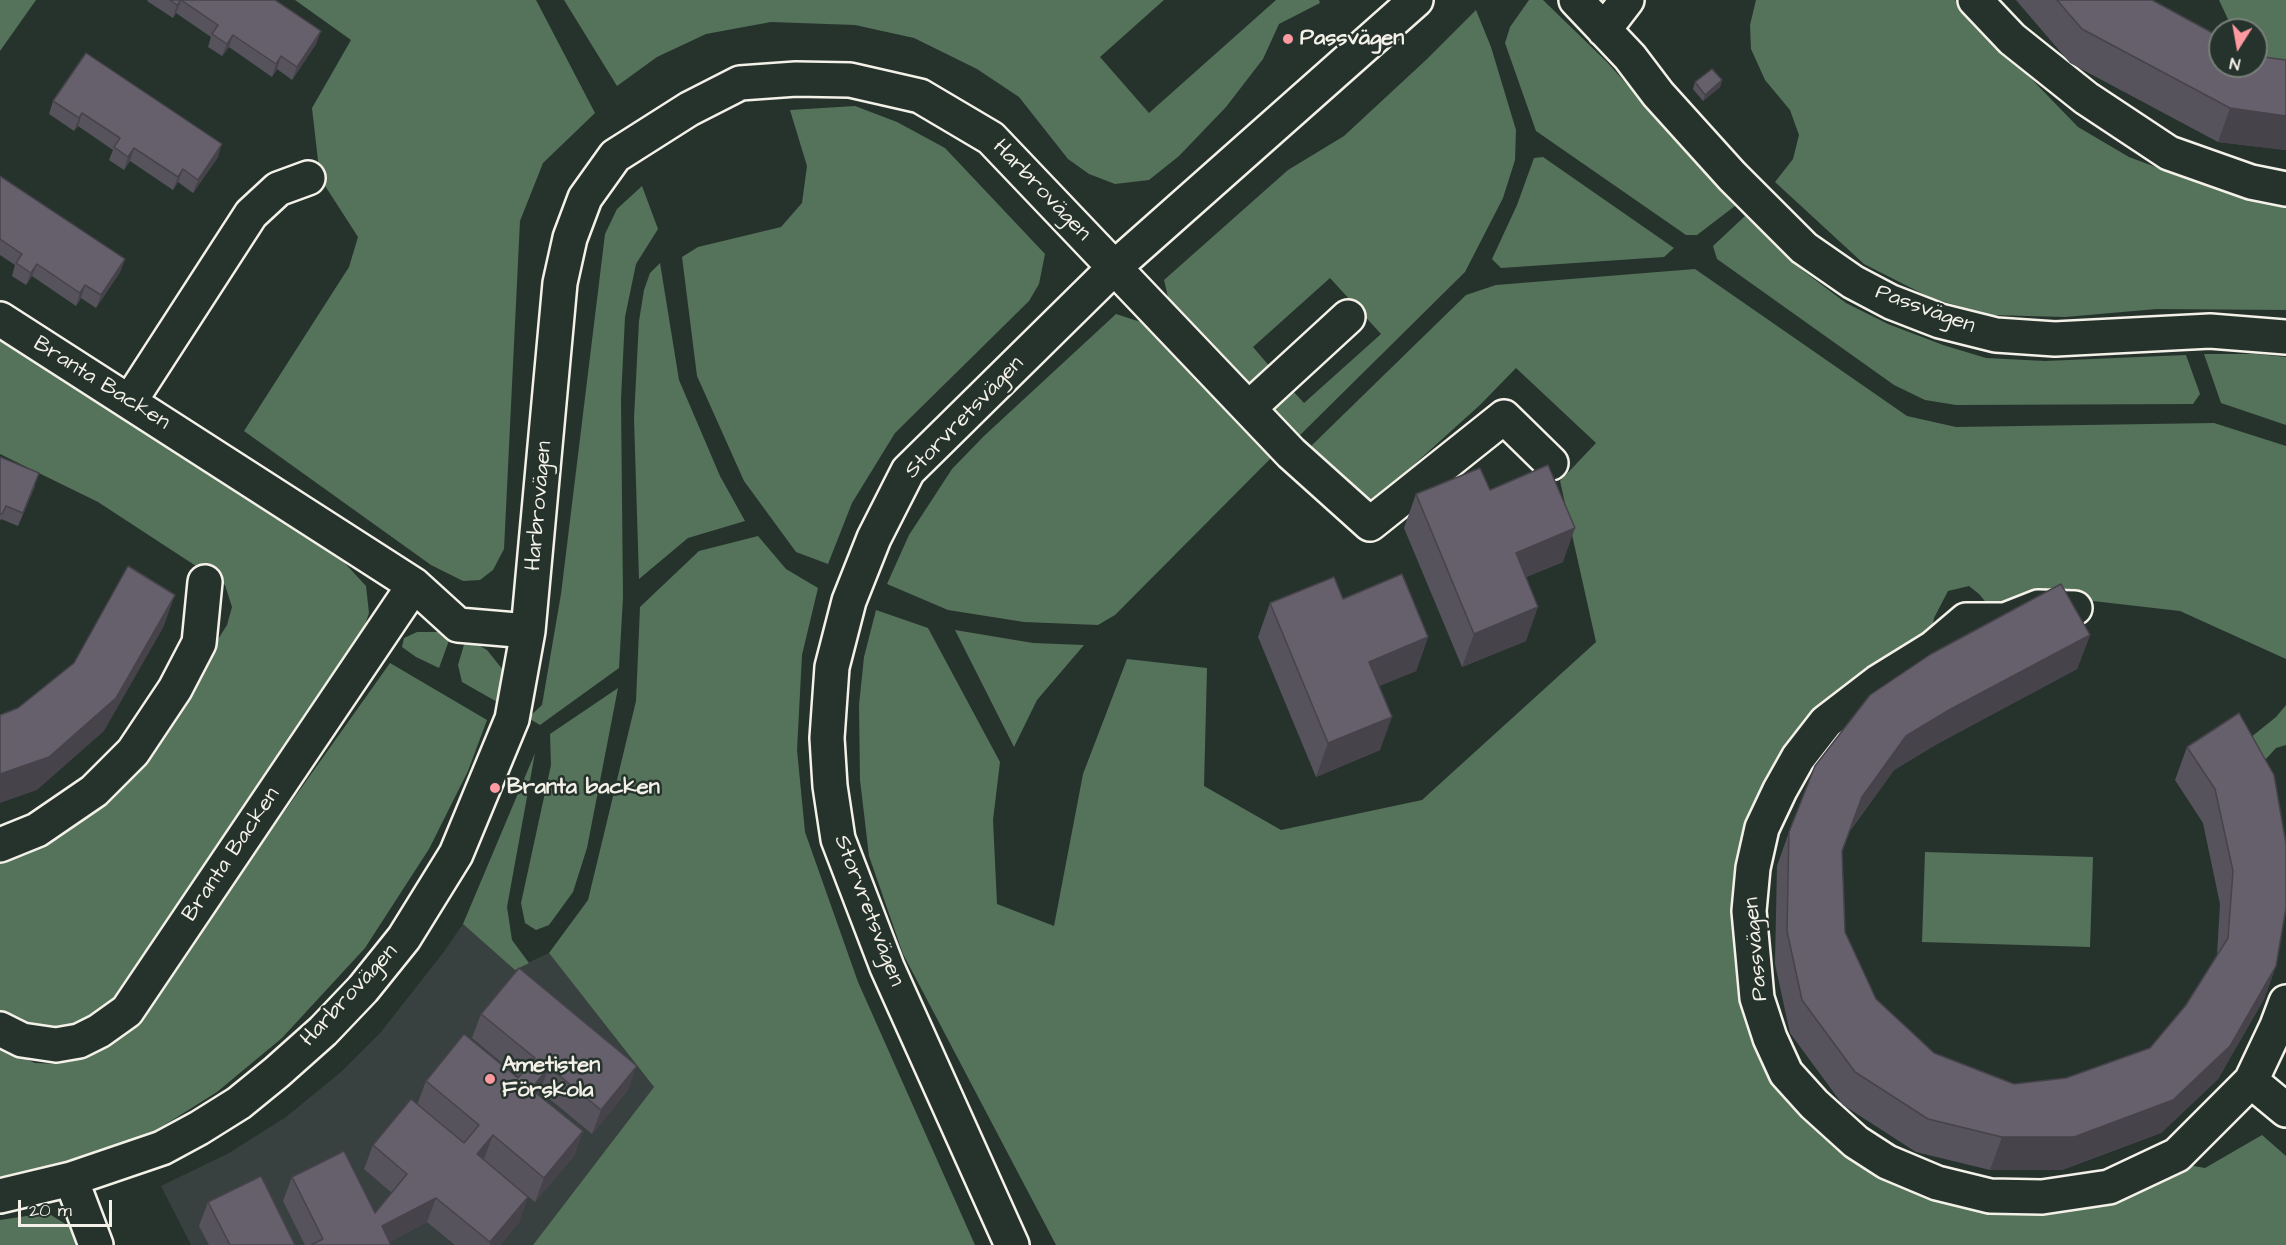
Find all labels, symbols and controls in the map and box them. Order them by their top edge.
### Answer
north arrow [2208,18,2268,78]
place label: Passvägen [1300,26,1404,52]
marker: Passvägen [1281,32,1295,46]
text: N [2228,52,2242,75]
street label: Harbrovägen [986,135,1096,247]
street label: Passvägen [1872,280,1978,340]
street label: Branta Backen [28,331,174,437]
street label: Storvretsvägen [900,351,1030,485]
street label: Harbrovägen [521,440,559,572]
place label: Branta backen [507,775,660,801]
marker: Branta backen [488,781,502,795]
street label: Branta Backen [177,783,287,927]
street label: Storvretsvägen [827,832,909,990]
street label: Passvägen [1739,896,1775,1002]
street label: Harbrovägen [296,939,404,1053]
place label: Ametisten Förskola [502,1053,600,1104]
marker: Ametisten Förskola [483,1072,497,1086]
scale bar [21,1188,116,1226]
text: 20 m [29,1198,72,1223]

